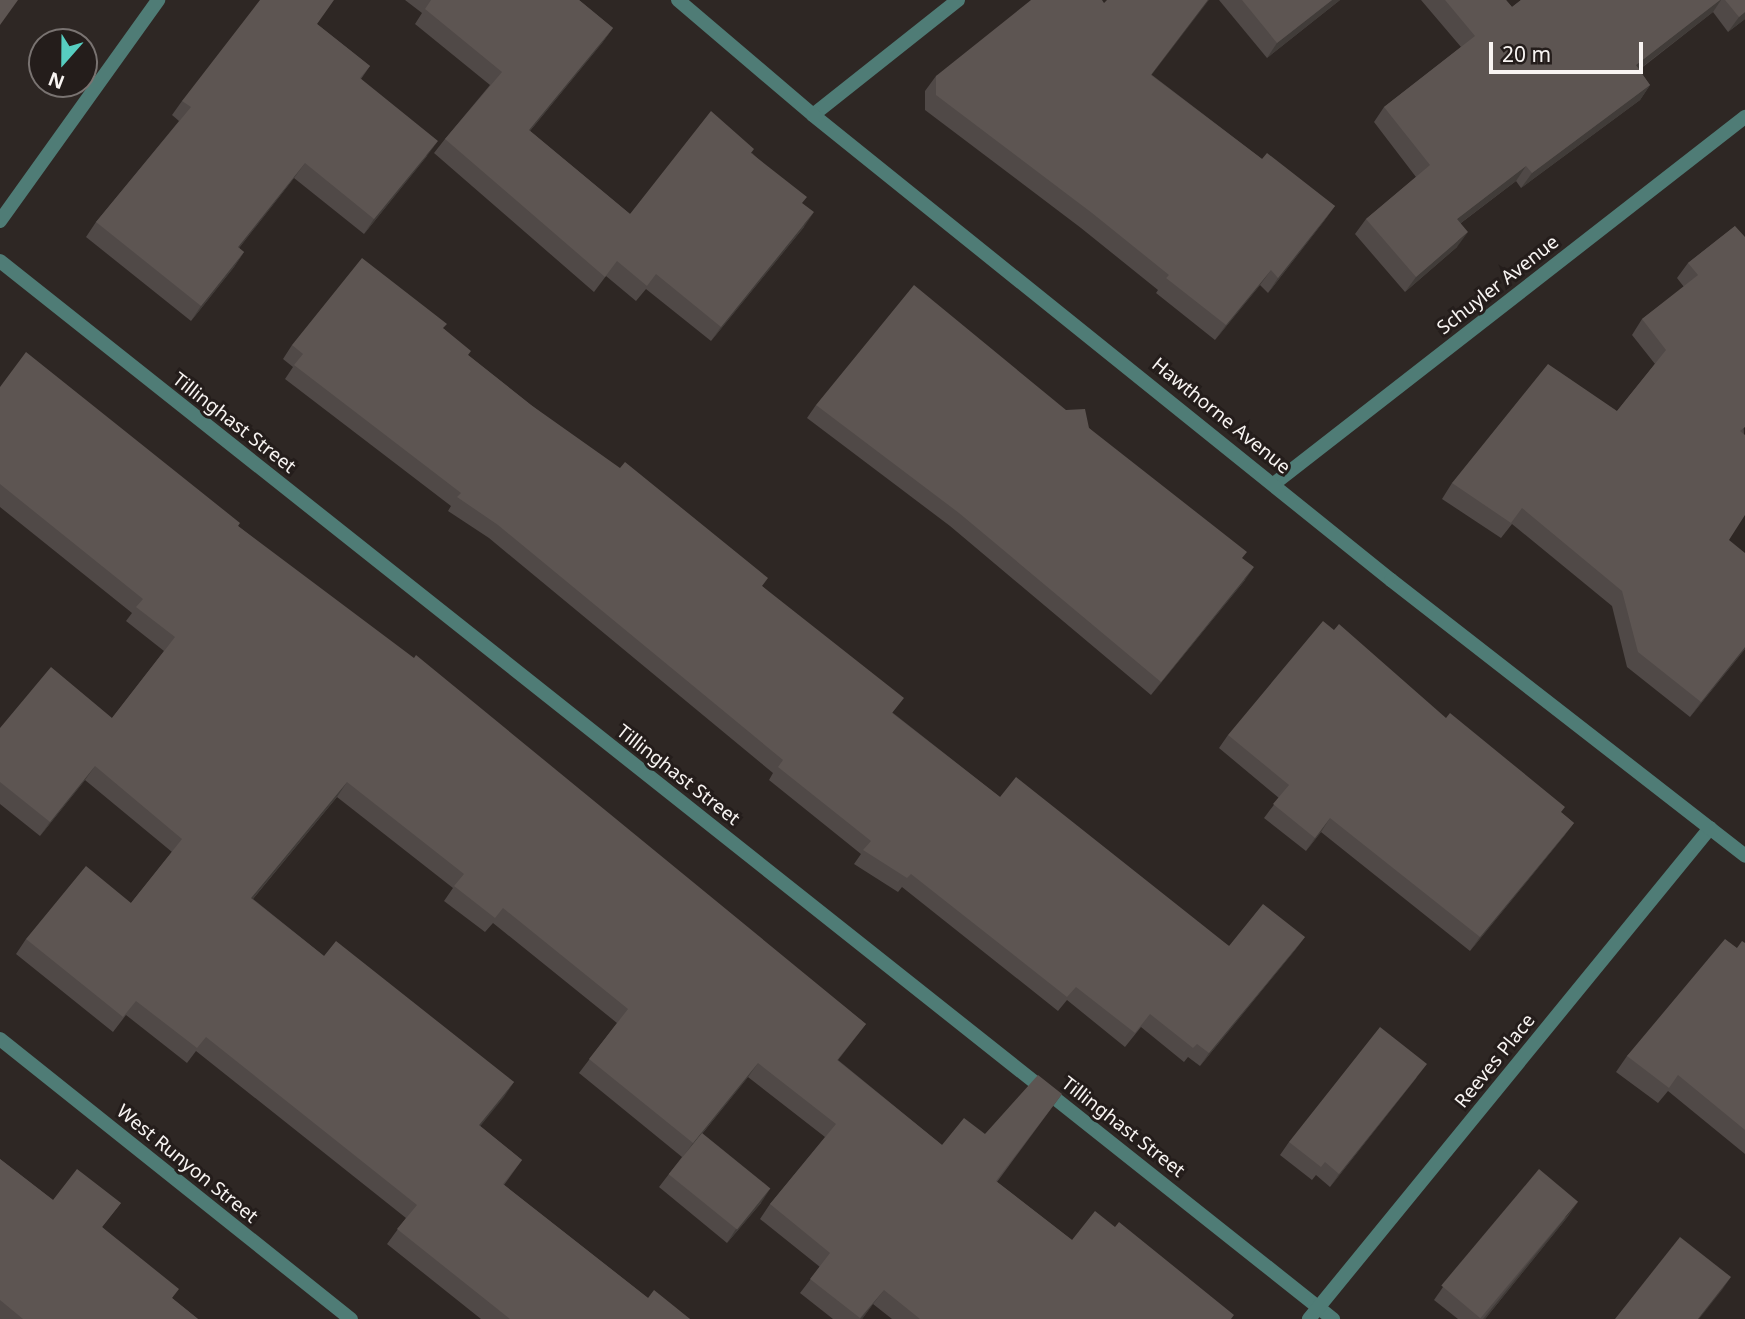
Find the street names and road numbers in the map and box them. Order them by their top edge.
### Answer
street label: Schuyler Avenue [1433,231,1563,339]
street label: Hawthorne Avenue [1147,353,1295,479]
street label: Tillinghast Street [168,368,300,478]
street label: Tillinghast Street [612,720,744,830]
street label: Reeves Place [1450,1009,1540,1113]
street label: Tillinghast Street [1057,1072,1189,1182]
street label: West Runyon Street [112,1100,262,1228]

